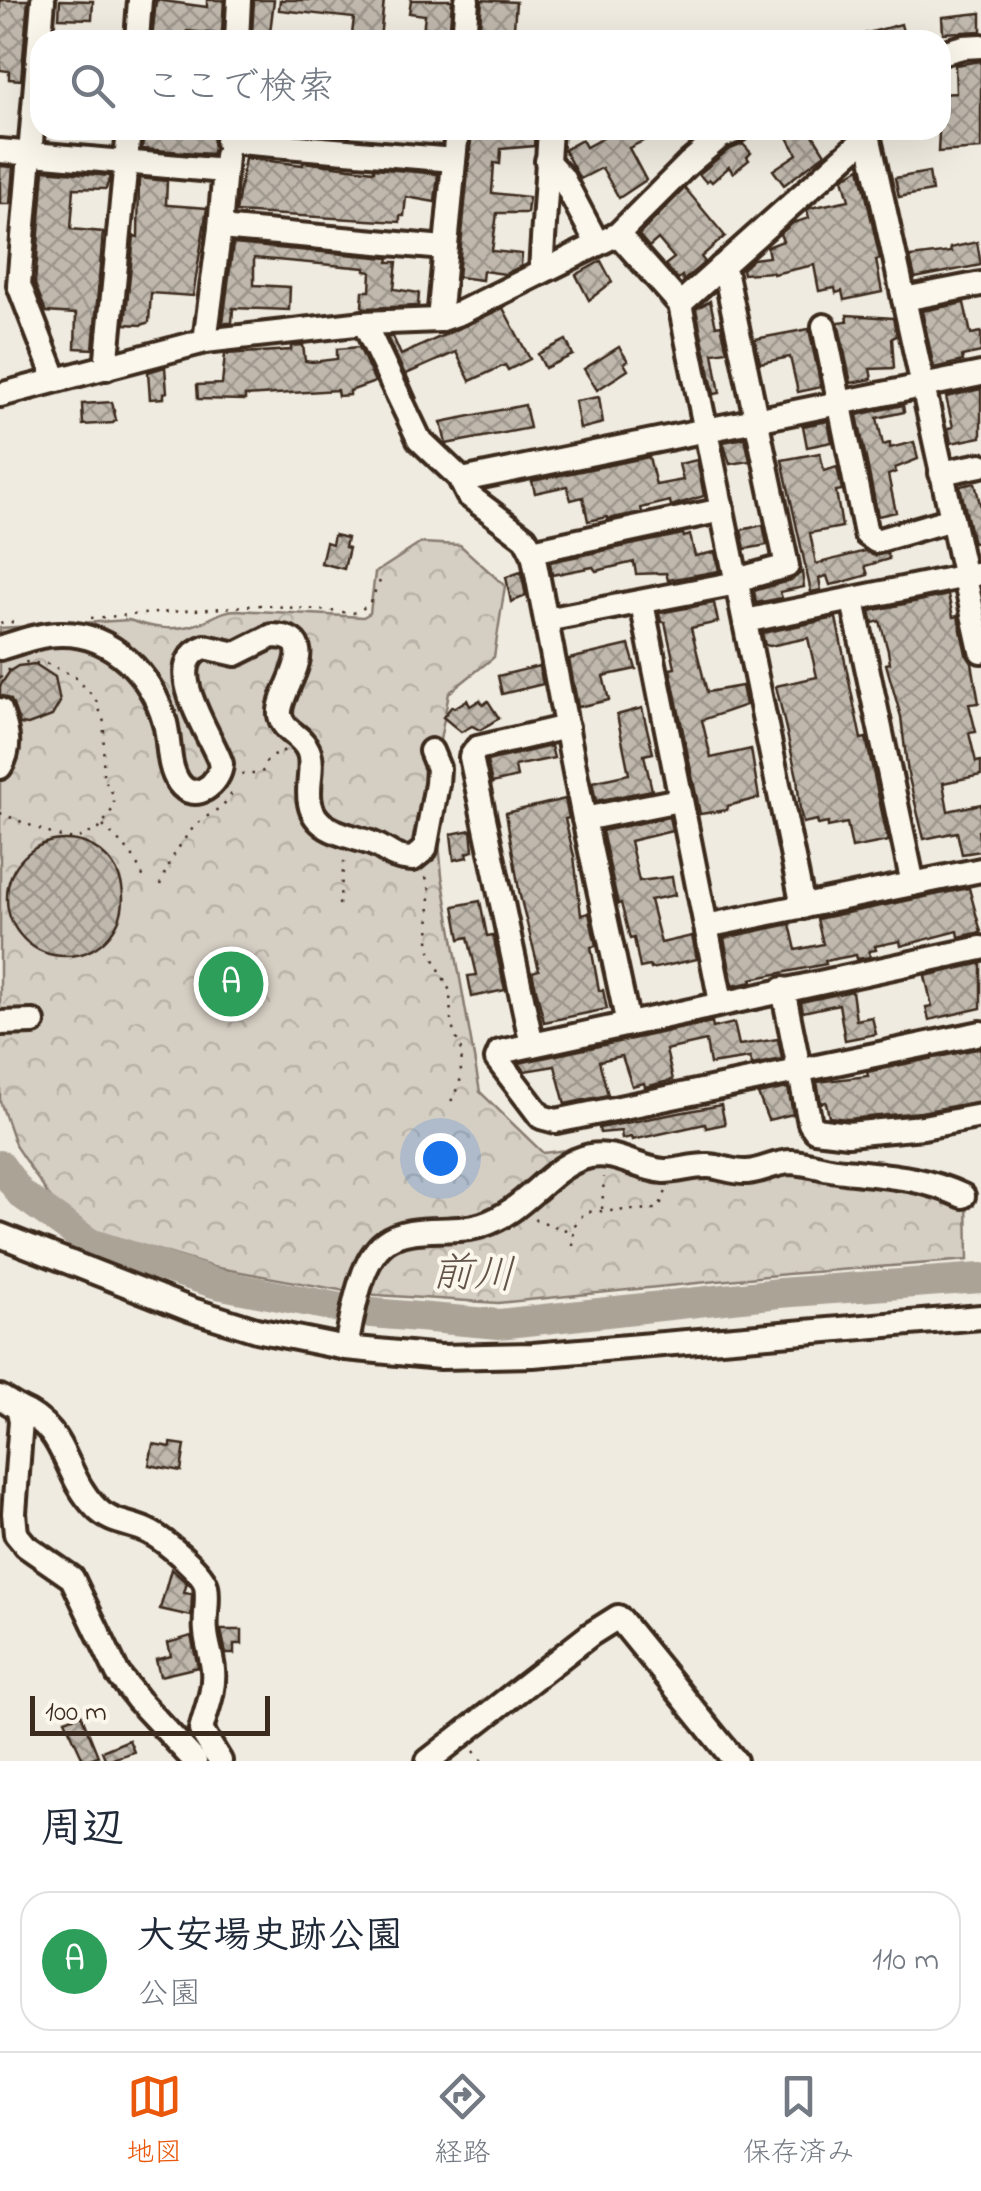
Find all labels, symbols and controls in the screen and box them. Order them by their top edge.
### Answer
search box [30,30,951,140]
icon: search [65,58,120,113]
text: ここで検索 [145,61,335,117]
pin: A [198,946,264,1022]
your location [415,1133,466,1184]
water label: 前川 [430,1244,516,1308]
scale bar [30,1691,270,1736]
text: 100 m [45,1693,107,1734]
text: 周辺 [40,1800,124,1861]
text: 大安場史跡公園 [137,1910,403,1966]
text: A [65,1938,84,1985]
text: 110 m [872,1938,939,1985]
text: 公園 [137,1972,201,2019]
tab: 地図 [126,2069,182,2175]
tab: 経路 [434,2069,491,2175]
tab: 保存済み [743,2069,855,2175]

